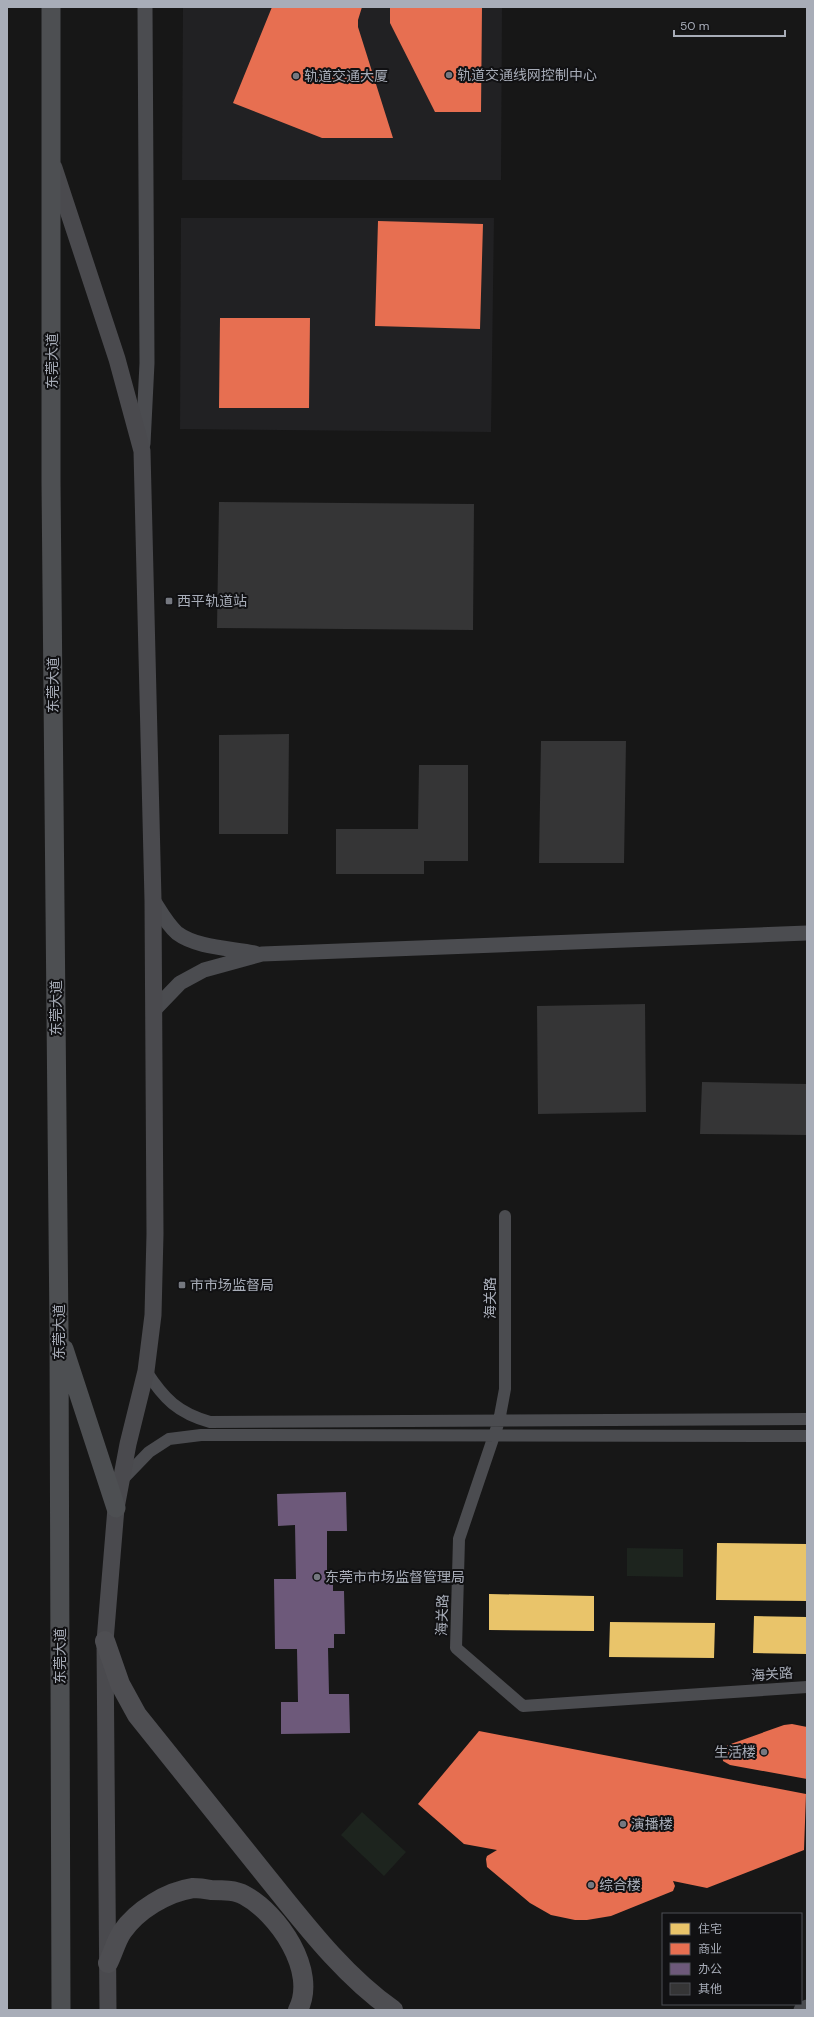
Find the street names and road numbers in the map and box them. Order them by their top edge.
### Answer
street label: 东莞大道 [43,333,61,389]
street label: 东莞大道 [44,657,62,713]
street label: 东莞大道 [47,980,65,1036]
street label: 海关路 [481,1277,499,1319]
street label: 东莞大道 [50,1304,68,1360]
street label: 海关路 [432,1594,452,1636]
street label: 东莞大道 [51,1628,69,1684]
street label: 海关路 [750,1664,794,1684]

